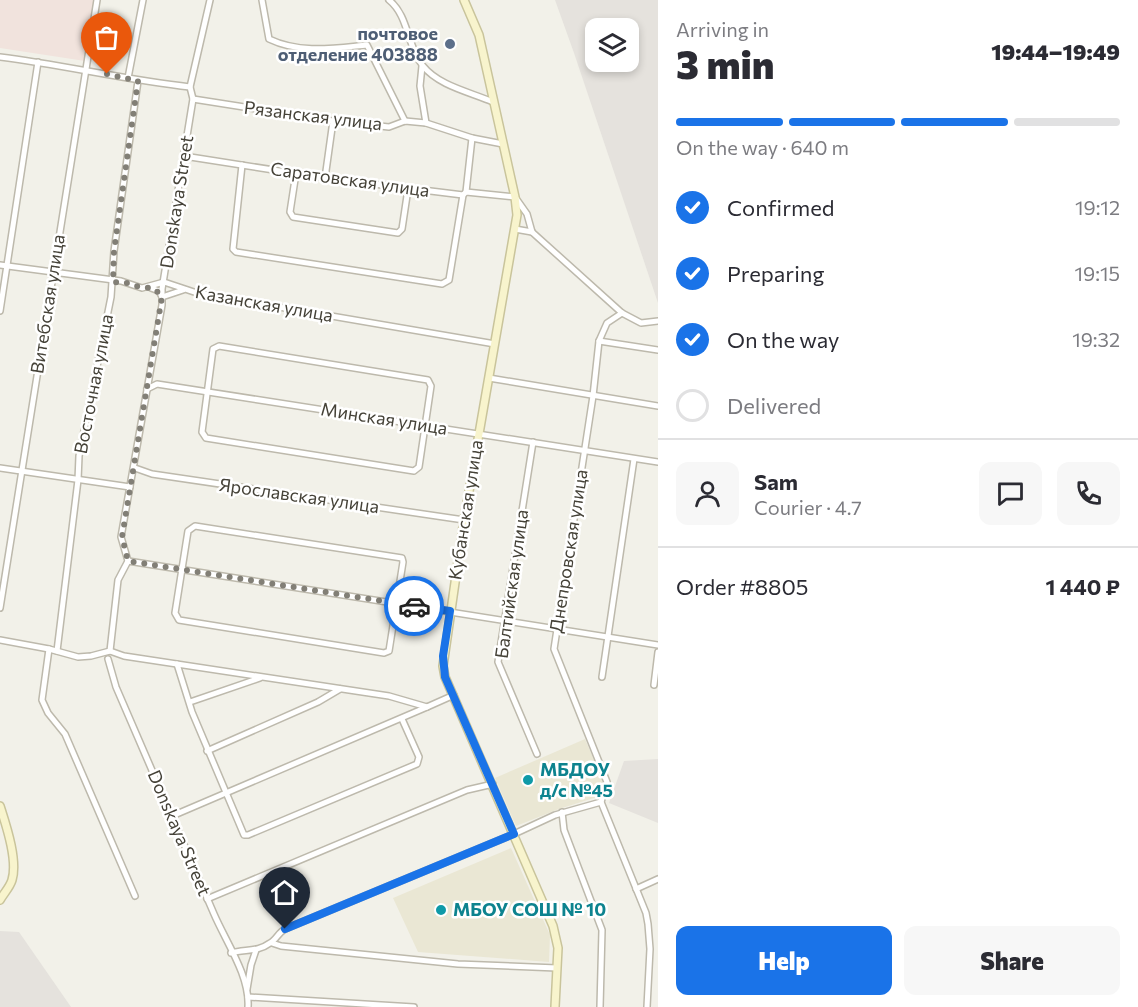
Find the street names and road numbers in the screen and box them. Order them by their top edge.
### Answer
street label: Рязанская улица [243,96,383,134]
street label: Donskaya Street [155,134,197,270]
street label: Саратовская улица [269,157,431,201]
street label: Витебская улица [25,233,69,375]
street label: Казанская улица [193,280,335,326]
street label: Восточная улица [69,312,117,455]
street label: Минская улица [319,397,449,439]
street label: Кубанская улица [443,438,487,581]
street label: Днепровская улица [544,468,592,634]
street label: Ярославская улица [218,473,381,517]
street label: Балтийская улица [490,508,532,660]
street label: Donskaya Street [144,766,216,899]

